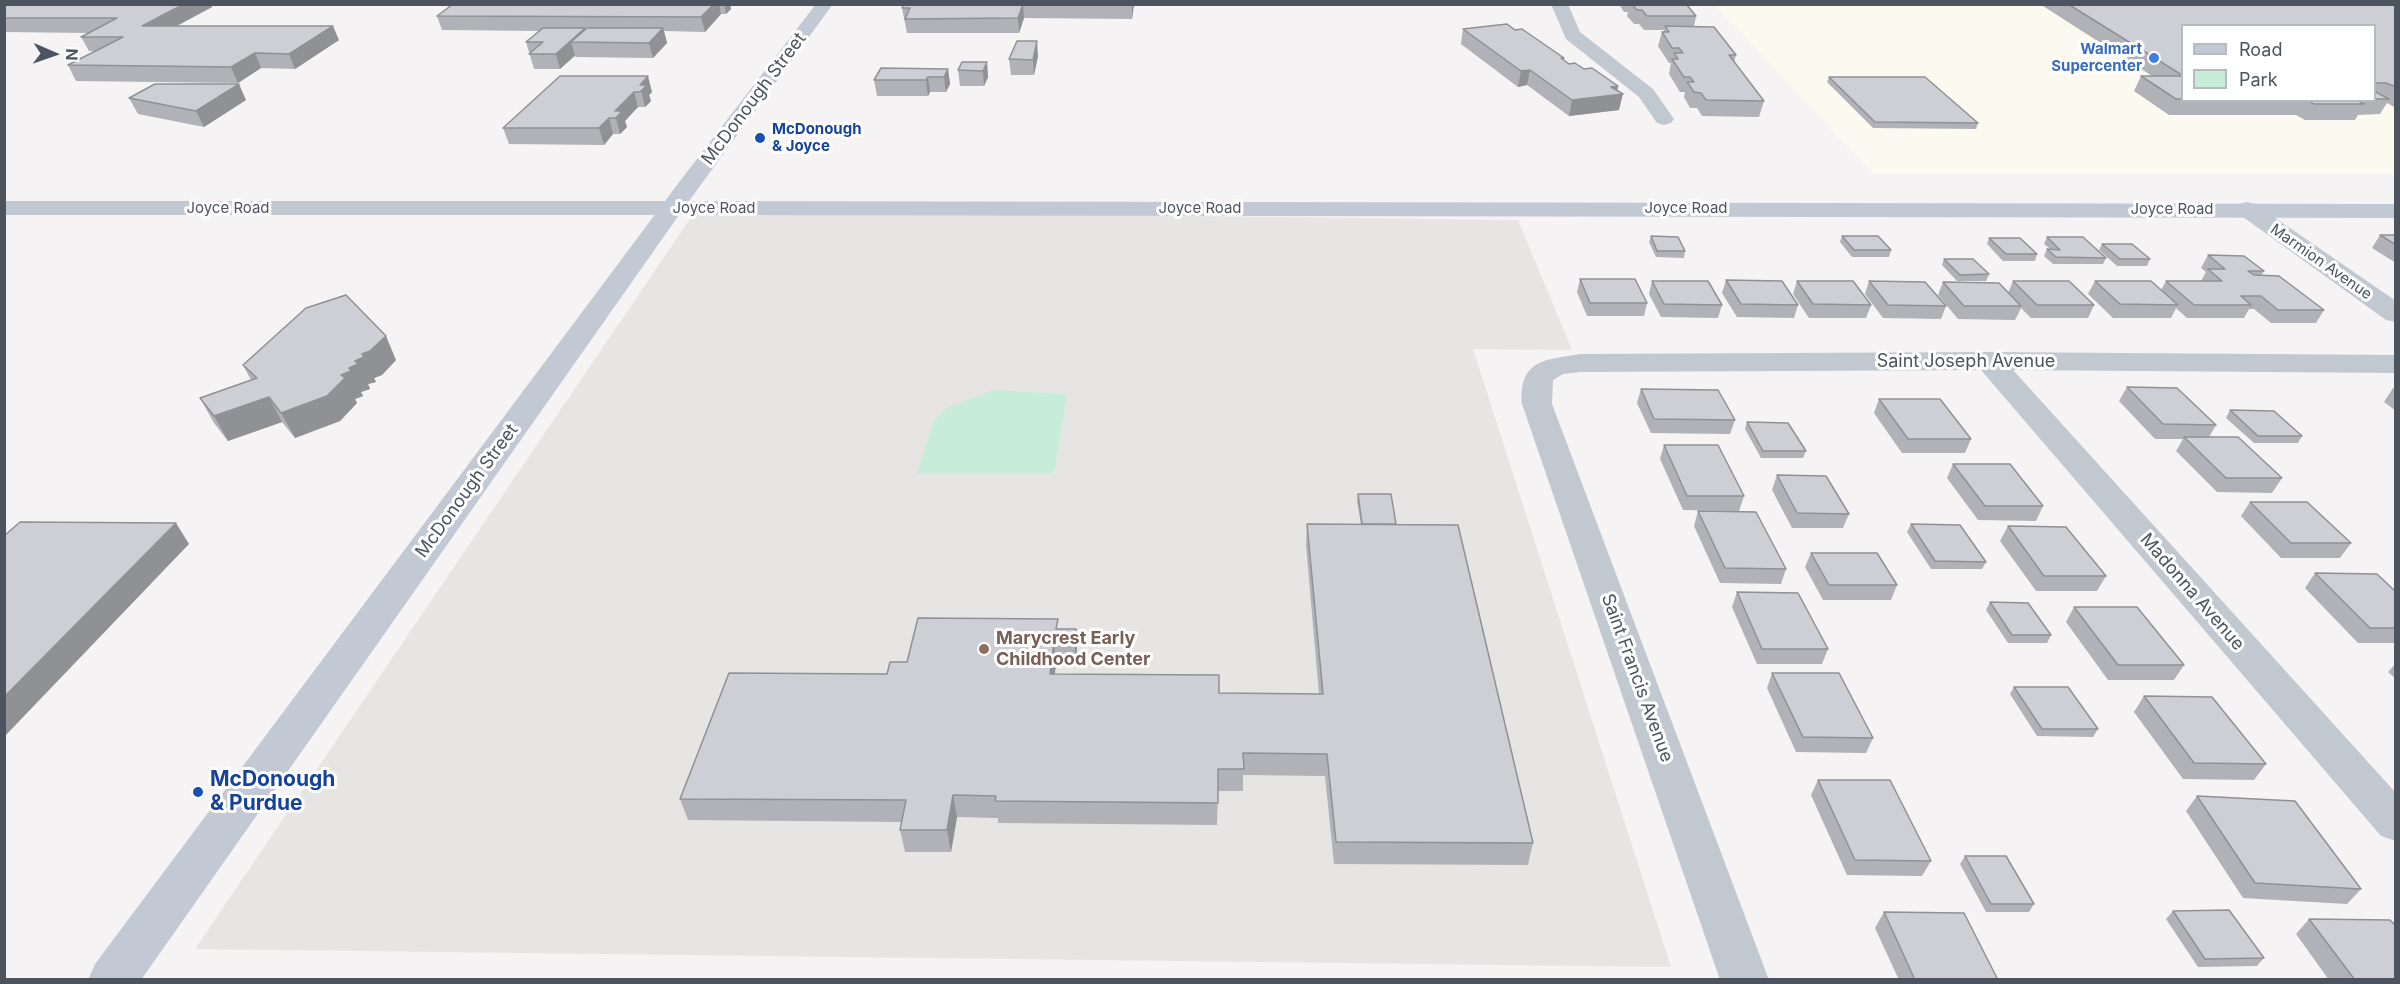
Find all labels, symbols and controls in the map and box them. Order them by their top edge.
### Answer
north arrow [24,24,84,84]
legend [2181,24,2376,102]
street label: McDonough Street [697,29,811,169]
text: Road [2239,39,2282,60]
place label: Walmart Supercenter [2051,40,2142,75]
text: N [62,48,82,61]
marker: Walmart Supercenter [2147,51,2161,65]
text: Park [2239,69,2278,90]
place label: McDonough & Joyce [772,120,862,155]
marker: McDonough & Joyce [753,131,767,145]
street label: Joyce Road [186,199,270,217]
street label: Joyce Road [672,199,756,217]
street label: Joyce Road [1158,199,1242,217]
street label: Joyce Road [1644,199,1728,217]
street label: Joyce Road [2130,200,2214,218]
street label: Marmion Avenue [2267,220,2375,304]
street label: Saint Joseph Avenue [1877,351,2055,373]
street label: McDonough Street [411,420,523,562]
street label: Madonna Avenue [2135,529,2249,655]
street label: Saint Francis Avenue [1596,591,1678,765]
place label: Marycrest Early Childhood Center [996,628,1150,670]
marker: Marycrest Early Childhood Center [977,642,991,656]
place label: McDonough & Purdue [210,767,335,817]
marker: McDonough & Purdue [191,785,205,799]

